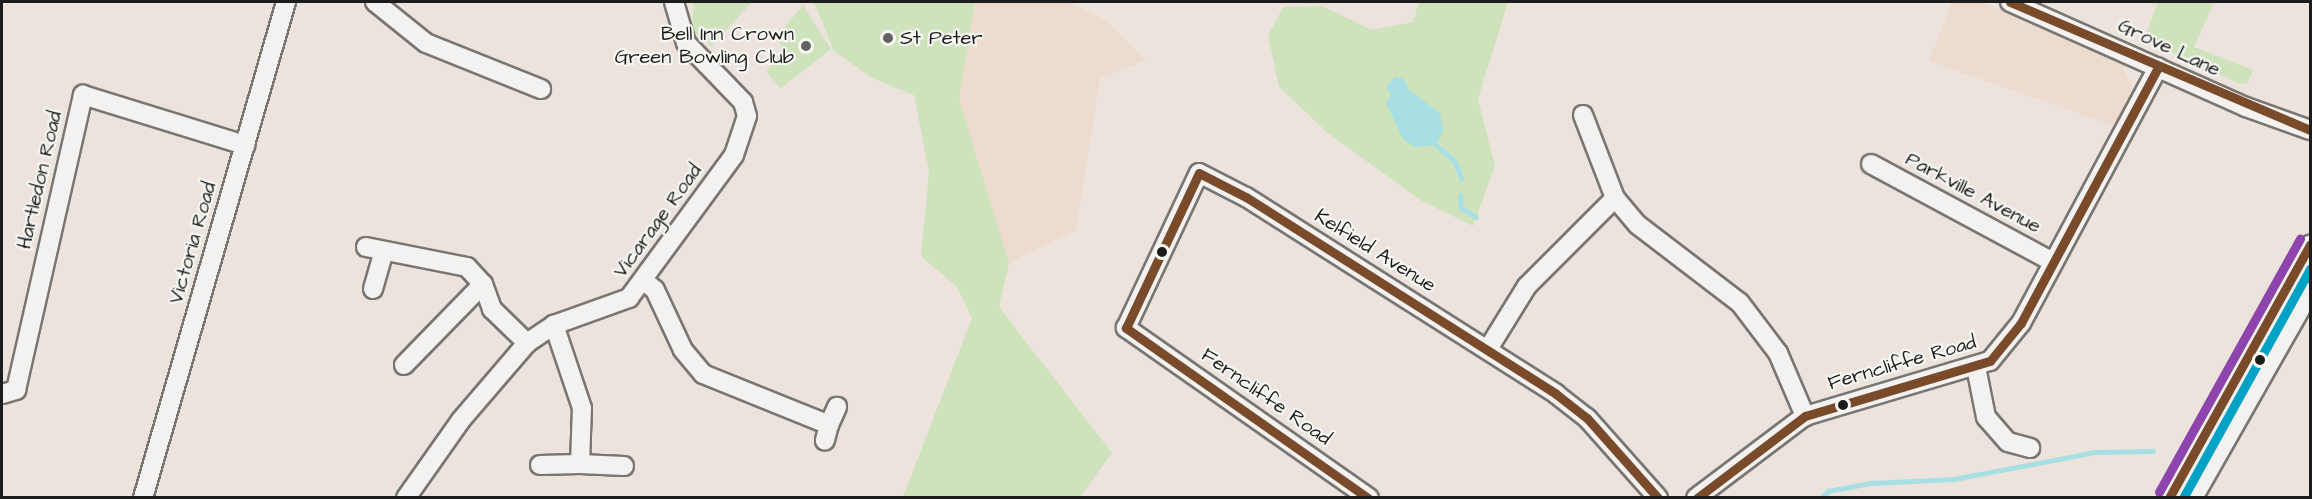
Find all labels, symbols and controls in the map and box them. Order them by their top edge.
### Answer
street label: Grove Lane [2114,14,2224,82]
place label: Bell Inn Crown Green Bowling Club [615,22,794,69]
place label: St Peter [900,26,982,50]
marker: St Peter [881,31,895,45]
marker: Bell Inn Crown Green Bowling Club [799,39,813,53]
street label: Hartledon Road [12,109,68,251]
street label: Parkville Avenue [1901,147,2045,239]
street label: Vicarage Road [609,159,707,283]
street label: Victoria Road [164,179,222,307]
street label: Kelfield Avenue [1310,204,1440,298]
unlabelled marker [1156,246,1168,258]
street label: Ferncliffe Road [1825,330,1979,396]
street label: Ferncliffe Road [1196,343,1336,451]
unlabelled marker [2254,354,2266,366]
unlabelled marker [1837,399,1849,411]

